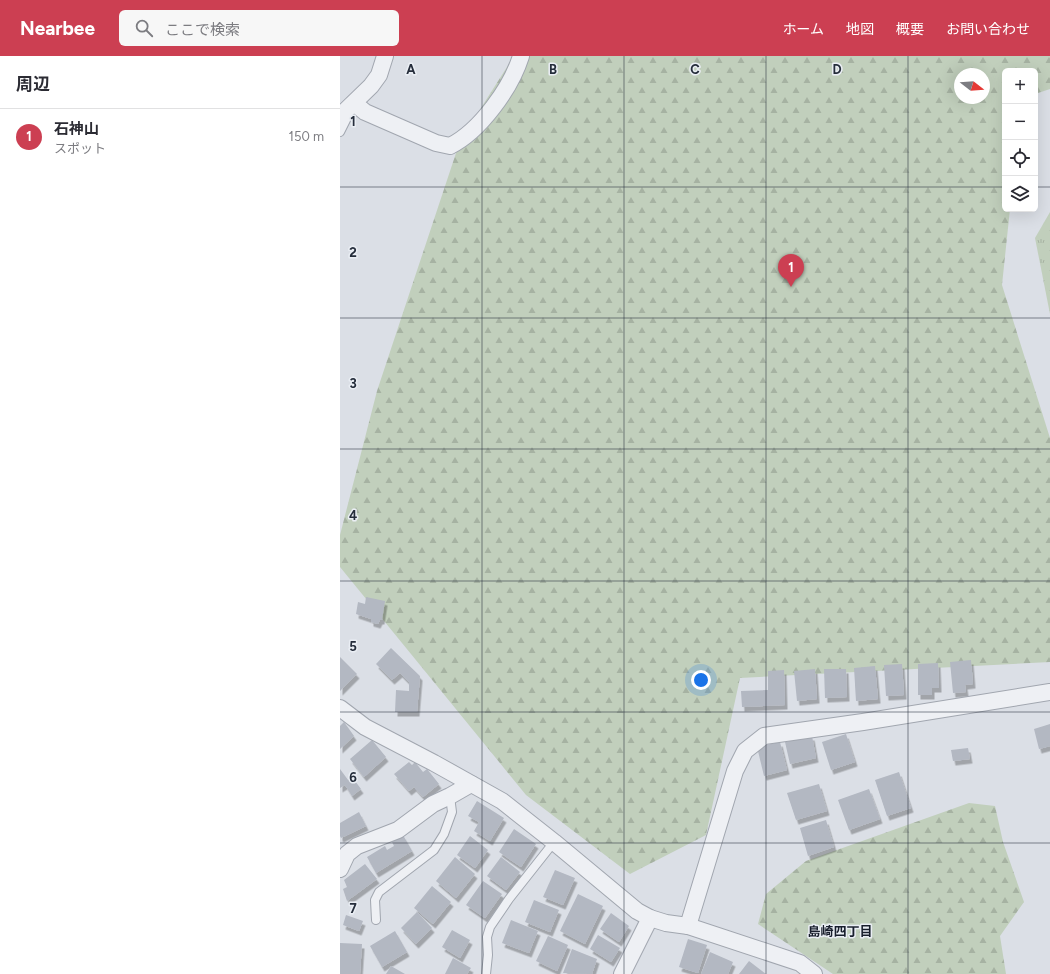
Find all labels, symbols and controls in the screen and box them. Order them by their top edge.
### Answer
search box [119,10,399,46]
text: Nearbee [20,17,95,40]
icon: search [133,17,155,39]
text: ここで検索 [165,21,240,39]
text: ホーム [782,21,824,38]
text: 地図 [846,21,874,38]
text: 概要 [896,21,924,38]
text: お問い合わせ [946,21,1030,38]
text: A [406,62,416,77]
text: B [549,62,557,77]
text: C [690,62,700,77]
text: D [832,62,842,77]
north arrow [954,68,990,104]
map controls [1002,68,1038,212]
button: + [1002,68,1038,104]
text: 周辺 [16,74,50,94]
button: − [1002,104,1038,140]
text: 1 [350,114,356,129]
text: 石神山 [54,120,99,138]
text: 1 [26,129,32,144]
text: 150 m [289,129,324,144]
button: locate [1002,140,1038,176]
text: スポット [54,141,106,156]
button: layers [1002,176,1038,212]
text: 2 [349,245,357,260]
pin: 1 [778,254,804,287]
text: 3 [349,376,357,391]
text: 4 [349,508,357,523]
text: 5 [349,639,357,654]
your location [691,670,711,690]
text: 6 [349,770,357,785]
text: 7 [349,901,357,916]
district label: 島崎四丁目 [807,924,873,939]

